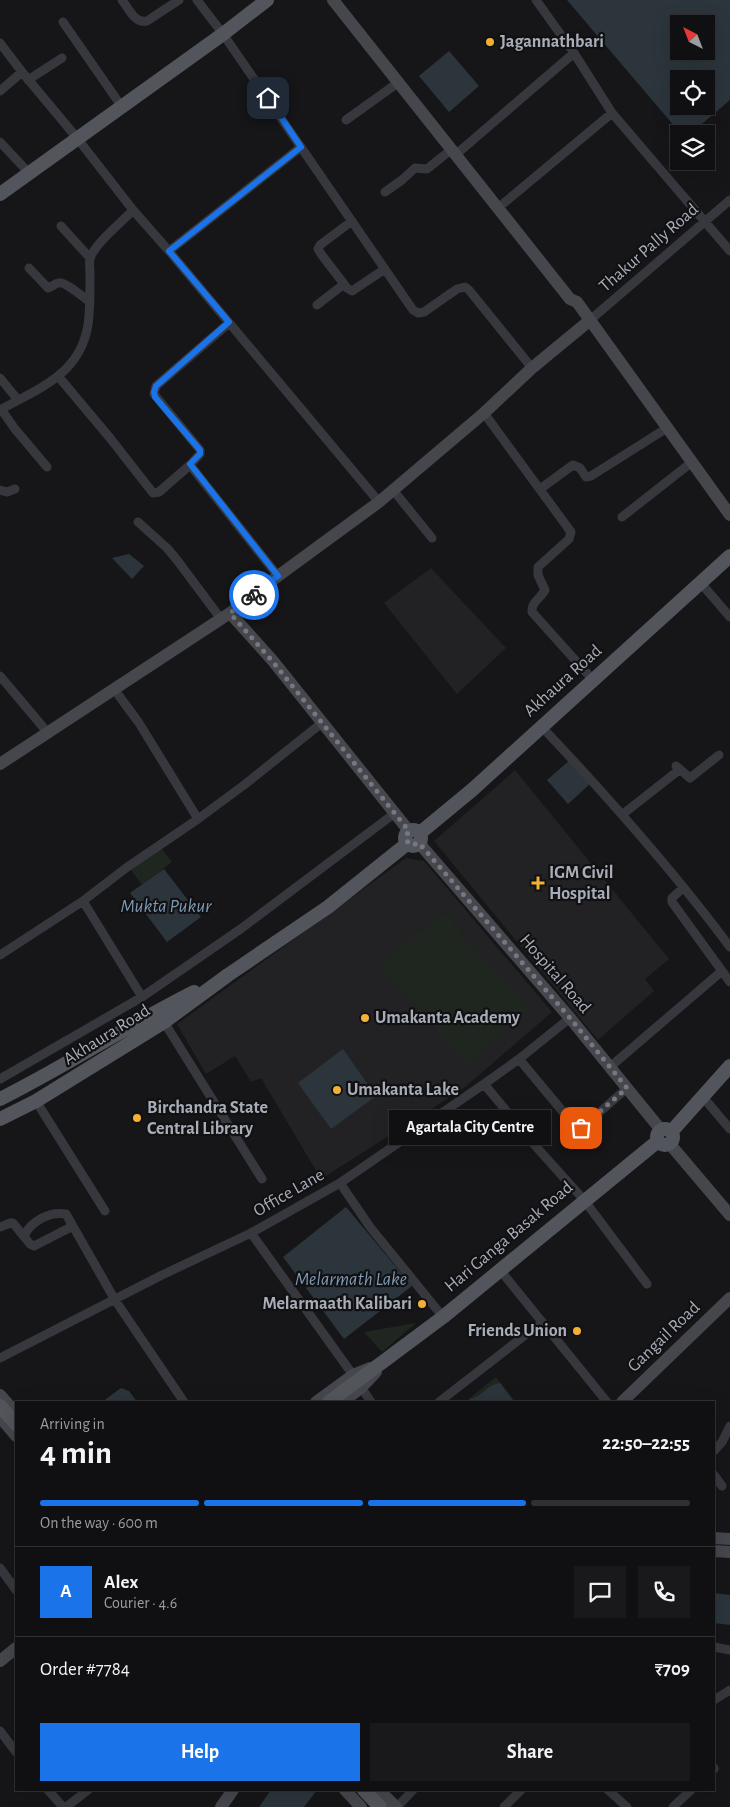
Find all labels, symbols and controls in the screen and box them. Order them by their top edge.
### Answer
north arrow [670,15,715,60]
map controls [670,15,715,170]
place label: Jagannathbari [500,33,604,51]
marker: Jagannathbari [484,36,496,48]
button: locate [670,70,715,115]
pin [247,77,289,119]
icon: home [254,84,282,112]
button: layers [670,125,715,170]
street label: Thakur Pally Road [596,200,702,296]
courier [229,570,279,620]
icon: bike [240,581,268,609]
street label: Akhaura Road [521,642,605,720]
place label: IGM Civil Hospital [549,864,613,903]
marker: IGM Civil Hospital [531,876,545,890]
water label: Mukta Pukur [121,897,212,916]
street label: Hospital Road [516,931,594,1017]
street label: Akhaura Road [61,1001,153,1069]
place label: Umakanta Academy [375,1009,521,1027]
marker: Umakanta Academy [359,1012,371,1024]
place label: Umakanta Lake [347,1081,459,1099]
marker: Umakanta Lake [331,1084,343,1096]
place label: Birchandra State Central Library [147,1099,268,1138]
pin [560,1107,602,1149]
callout: Agartala City Centre [388,1110,551,1146]
marker: Birchandra State Central Library [131,1112,143,1124]
icon: bag [567,1114,595,1142]
text: Agartala City Centre [406,1119,534,1135]
street label: Office Lane [251,1166,327,1220]
street label: Hari Ganga Basak Road [442,1178,576,1296]
water label: Melarmath Lake [295,1270,407,1289]
place label: Melarmaath Kalibari [262,1295,412,1313]
marker: Melarmaath Kalibari [416,1298,428,1310]
street label: Gangail Road [624,1298,704,1376]
place label: Friends Union [467,1322,567,1340]
marker: Friends Union [571,1325,583,1337]
text: Arriving in [40,1416,105,1432]
text: 22:50–22:55 [602,1434,690,1453]
text: 4 min [40,1437,112,1469]
text: On the way · 600 m [40,1515,158,1531]
button: chat [574,1566,626,1618]
button: phone [638,1566,690,1618]
text: Alex [104,1573,138,1592]
text: A [60,1582,72,1601]
text: Courier · 4.6 [104,1595,177,1611]
text: Order #7784 [40,1660,130,1679]
text: ₹709 [655,1660,690,1679]
button: Help [40,1723,360,1781]
button: Share [370,1723,690,1781]

